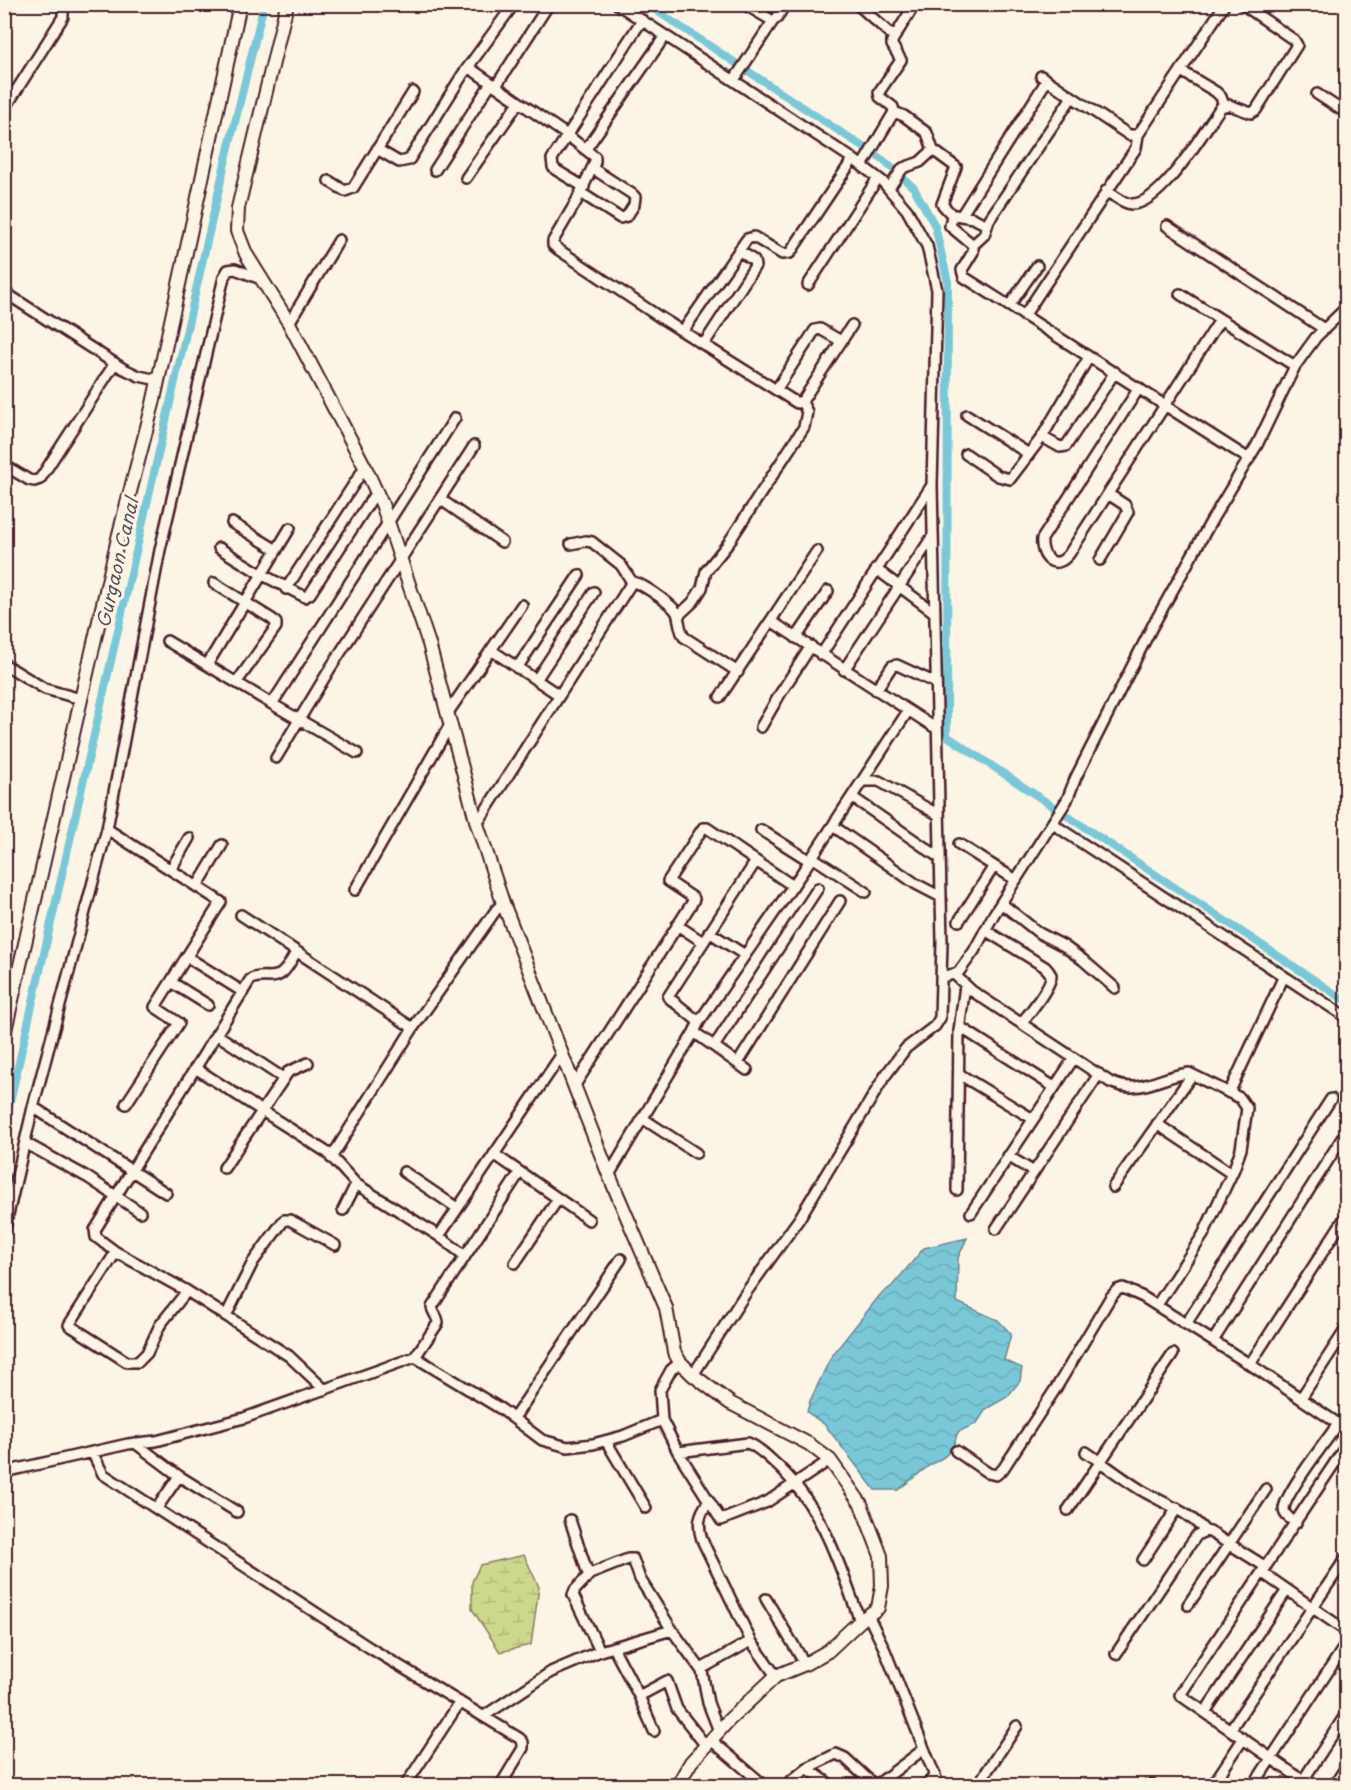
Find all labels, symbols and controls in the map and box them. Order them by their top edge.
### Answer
water label: Gurgaon Canal [89,492,145,630]

